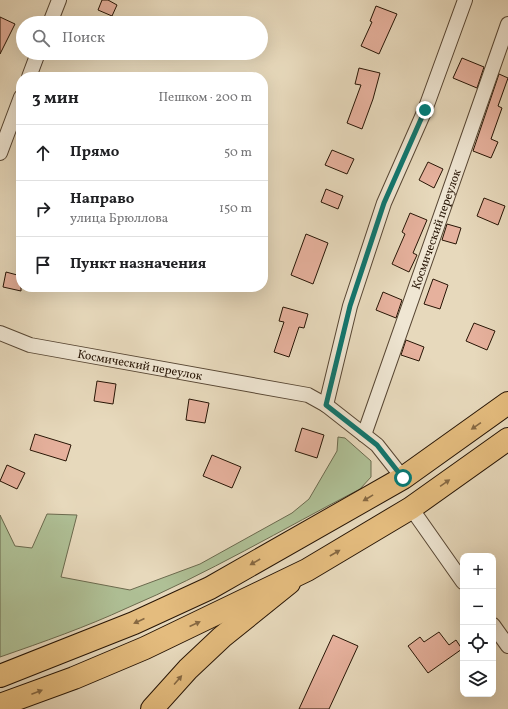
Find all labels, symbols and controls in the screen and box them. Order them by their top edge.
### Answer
search box [16,16,268,60]
icon: search [30,27,52,49]
text: Поиск [62,28,105,49]
text: 3 мин [32,87,79,110]
text: Пешком · 200 m [158,89,252,107]
route end [416,101,434,119]
icon: ahead [32,142,54,164]
text: Прямо [70,142,119,163]
text: 50 m [224,144,252,162]
street label: Космический переулок [409,167,466,292]
text: Направо [70,189,134,210]
icon: right [32,198,54,220]
text: 150 m [219,200,252,218]
text: улица Брюллова [70,210,168,228]
icon: arrive [32,254,54,276]
text: Пункт назначения [70,254,206,275]
street label: Космический переулок [76,347,204,385]
one-way arrow [471,422,482,430]
route start [394,469,412,487]
one-way arrow [440,479,450,487]
one-way arrow [362,495,374,502]
one-way arrow [330,549,341,556]
map controls [460,553,496,697]
button: + [460,553,496,589]
one-way arrow [249,559,261,566]
button: − [460,589,496,625]
one-way arrow [134,618,145,624]
one-way arrow [189,621,200,627]
button: locate [460,625,496,661]
button: layers [460,661,496,697]
one-way arrow [173,674,182,685]
one-way arrow [31,688,43,694]

